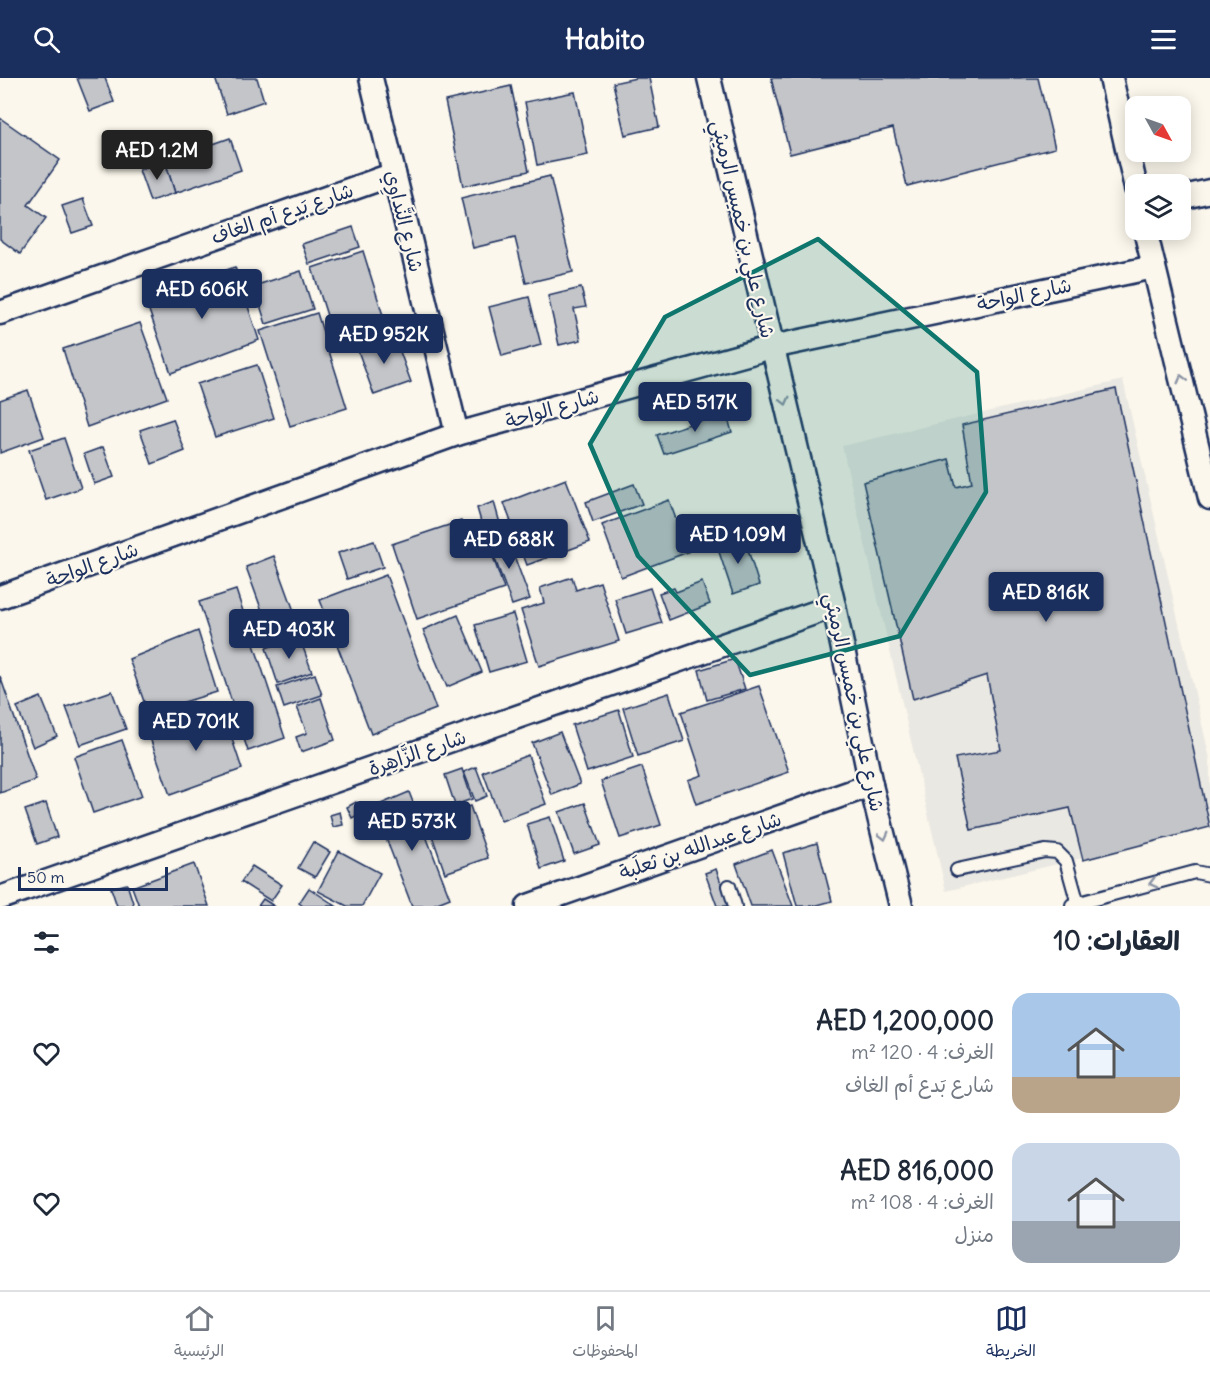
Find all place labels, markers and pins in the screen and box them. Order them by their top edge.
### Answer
pin: AED 1.2M [95,130,219,181]
pin: AED 606K [140,269,264,320]
pin: AED 952K [322,314,446,365]
pin: AED 517K [633,382,757,433]
pin: AED 1.09M [669,514,807,565]
pin: AED 688K [447,519,571,570]
pin: AED 816K [984,572,1108,623]
pin: AED 403K [227,609,351,660]
pin: AED 701K [134,701,258,752]
pin: AED 573K [350,801,474,852]

